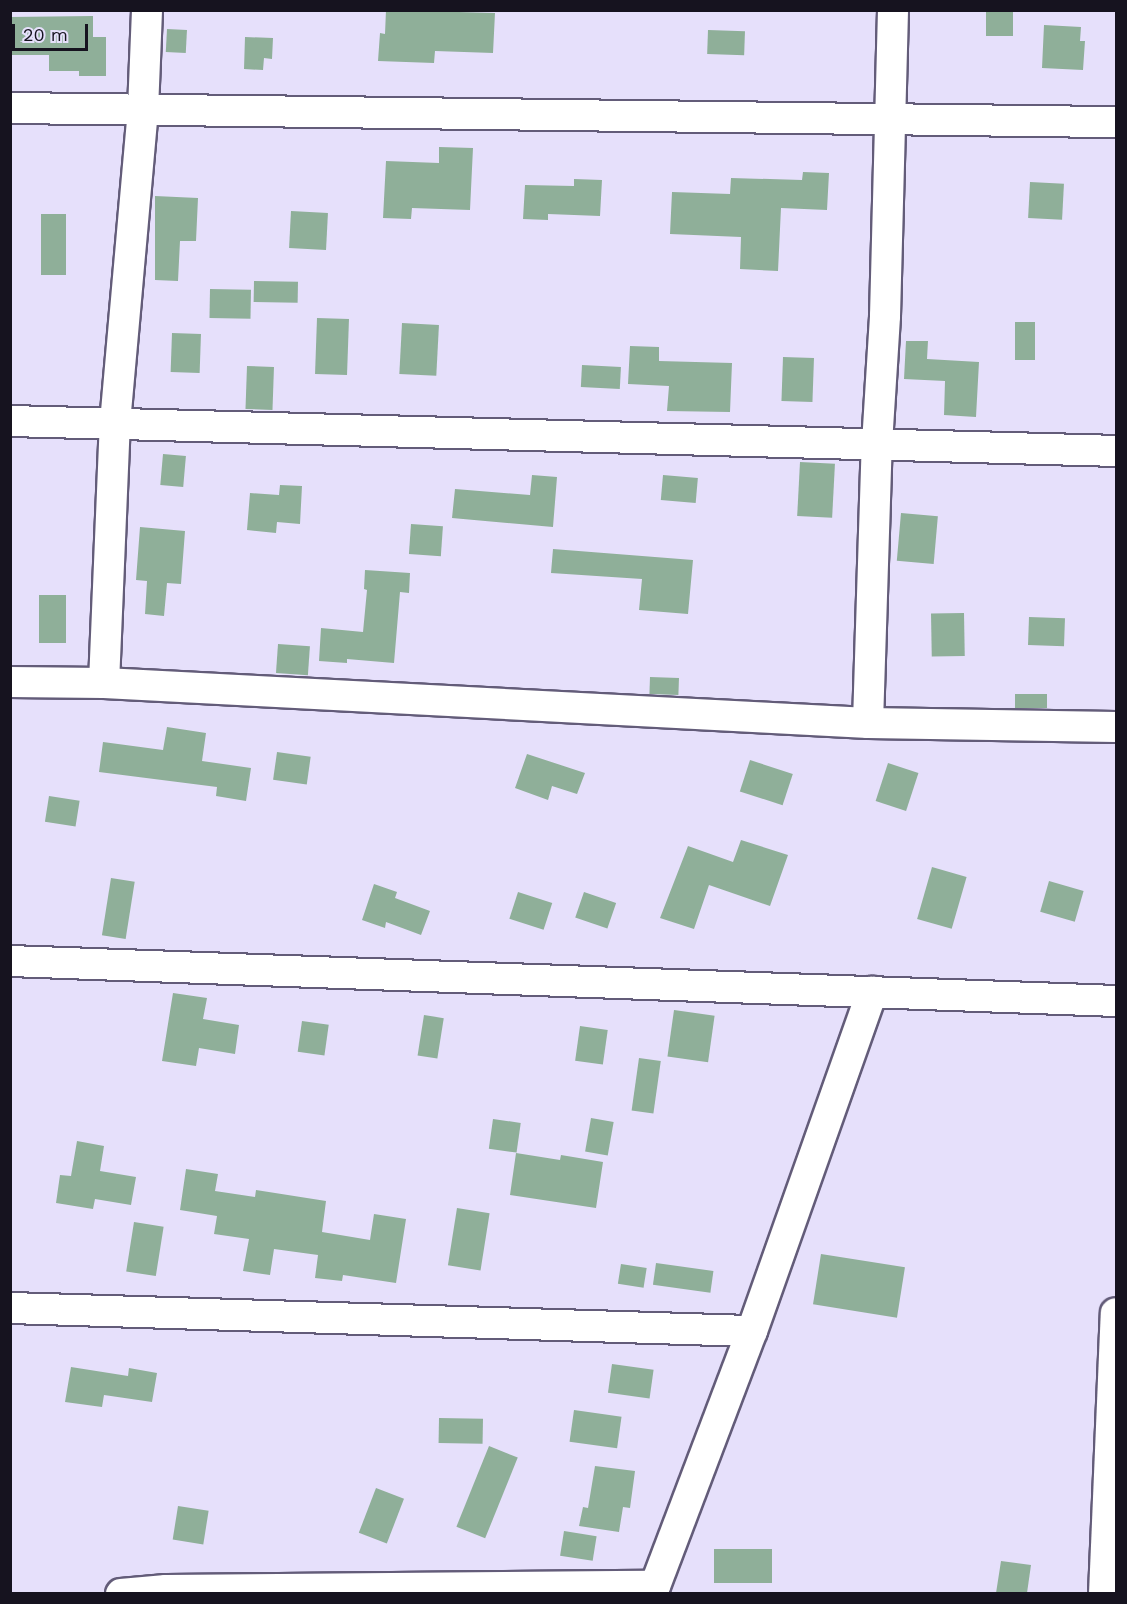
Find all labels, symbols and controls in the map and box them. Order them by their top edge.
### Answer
scale bar [15,12,92,50]
text: 20 m [23,24,68,45]

